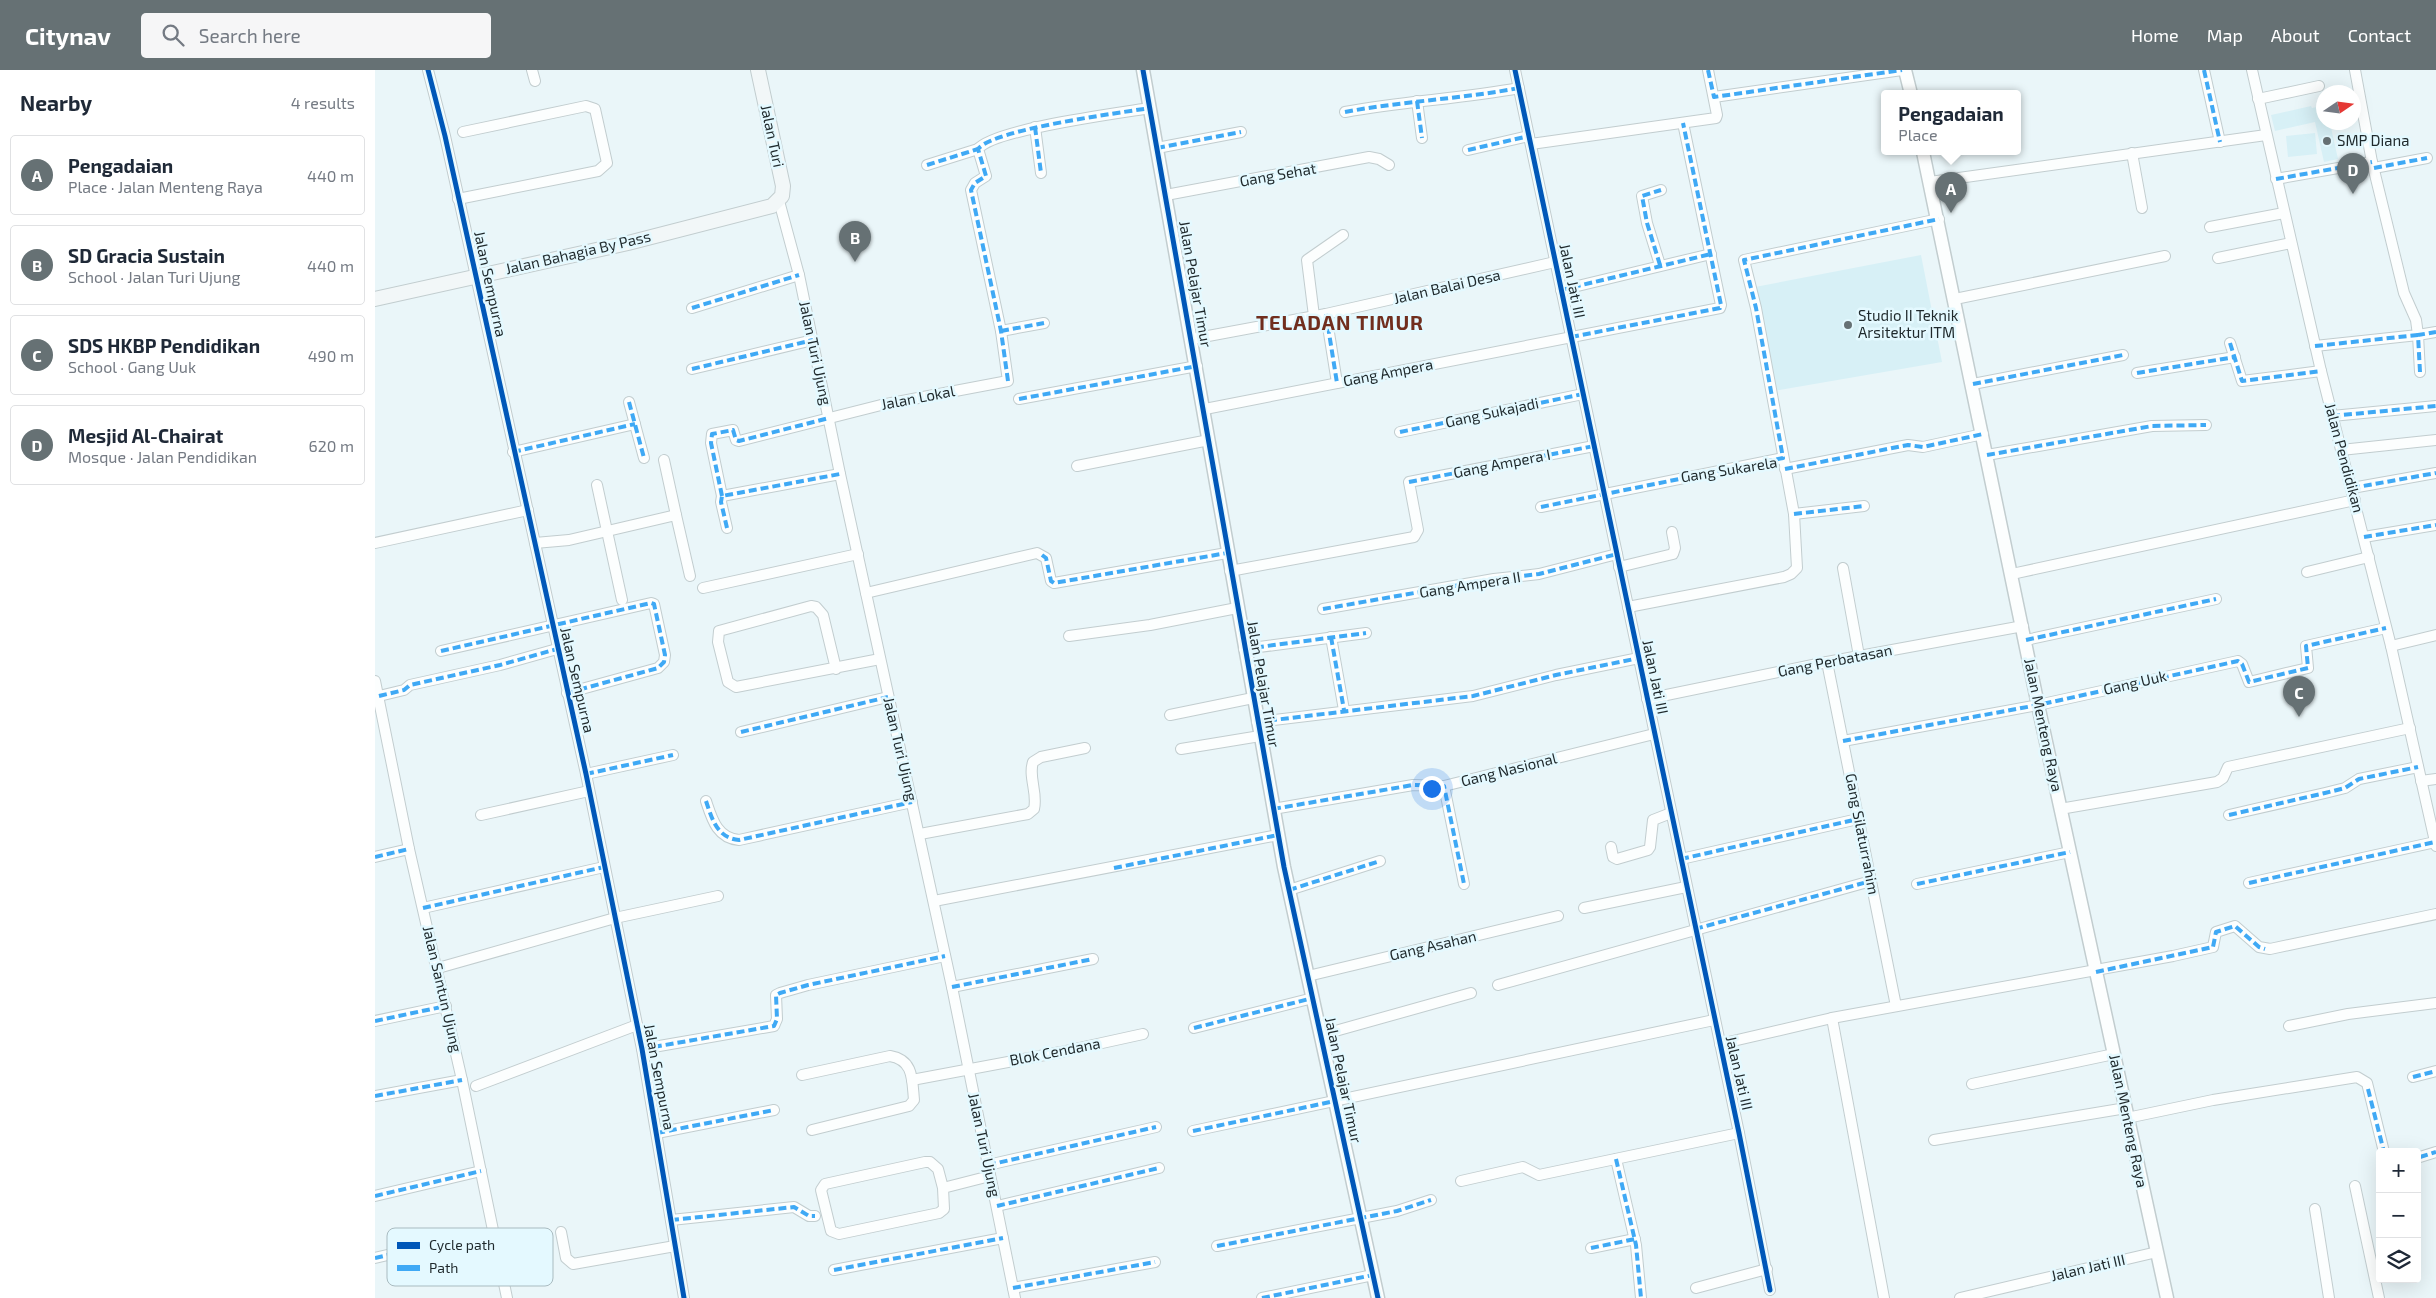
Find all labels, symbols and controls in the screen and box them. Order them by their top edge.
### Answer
search box [141,13,491,58]
text: Citynav [25,21,111,50]
icon: search [159,21,187,49]
text: Search here [199,24,301,47]
text: Home [2131,24,2179,46]
text: Map [2207,24,2243,46]
text: About [2271,24,2320,46]
text: Contact [2348,24,2411,46]
north arrow [2316,85,2361,130]
text: Nearby [20,90,92,115]
popup [1881,90,2021,155]
text: 4 results [291,93,355,112]
text: Pengadaian [1898,102,2004,125]
street label: Jalan Turi [758,103,788,169]
text: Place [1898,125,1938,144]
place label: SMP Diana [2337,131,2409,149]
marker: SMP Diana [2321,135,2333,147]
pin: D [2337,153,2369,194]
text: Pengadaian [68,154,173,177]
street label: Gang Sehat [1238,158,1318,190]
text: A [32,166,42,185]
text: 440 m [307,166,354,185]
pin: A [1935,172,1967,213]
text: Place · Jalan Menteng Raya [68,177,263,196]
street label: Jalan Pelajar Timur [1175,219,1216,349]
pin: B [839,221,871,262]
street label: Jalan Bahagia By Pass [503,227,652,278]
street label: Jalan Sempurna [471,229,511,338]
street label: Jalan Jati III [1556,242,1590,320]
text: SD Gracia Sustain [68,244,225,267]
text: B [32,256,42,275]
text: 440 m [307,256,354,275]
street label: Jalan Balai Desa [1392,265,1502,307]
text: School · Jalan Turi Ujung [68,267,240,286]
street label: Jalan Turi Ujung [795,299,836,407]
place label: Studio II Teknik Arsitektur ITM [1858,306,1959,341]
district label: TELADAN TIMUR [1256,310,1424,334]
marker: Studio II Teknik Arsitektur ITM [1842,319,1854,331]
text: SDS HKBP Pendidikan [68,334,260,357]
text: C [32,346,42,365]
text: 490 m [308,346,354,365]
street label: Gang Ampera [1341,354,1434,390]
text: School · Gang Uuk [68,357,196,376]
street label: Jalan Lokal [879,381,957,413]
street label: Gang Sukajadi [1443,393,1540,432]
street label: Jalan Pendidikan [2322,401,2368,515]
text: Mesjid Al-Chairat [68,424,223,447]
text: D [32,436,42,455]
text: 620 m [309,436,354,455]
street label: Gang Ampera I [1452,445,1552,481]
text: Mosque · Jalan Pendidikan [68,447,257,466]
street label: Gang Sukarela [1679,452,1778,486]
street label: Gang Ampera II [1418,567,1522,601]
street label: Jalan Pelajar Timur [1243,619,1284,749]
street label: Jalan Sempurna [557,625,599,734]
street label: Jalan Jati III [1639,638,1673,716]
street label: Gang Perbatasan [1776,640,1894,680]
street label: Jalan Menteng Raya [2021,656,2067,793]
street label: Gang Uuk [2101,666,2168,698]
pin: C [2283,676,2315,717]
street label: Jalan Turi Ujung [879,695,922,803]
street label: Gang Nasional [1459,748,1559,790]
street label: Gang Silaturrahim [1842,772,1884,896]
your location [1419,776,1445,802]
street label: Jalan Santun Ujung [419,924,466,1055]
street label: Gang Asahan [1388,926,1478,964]
street label: Jalan Pelajar Timur [1321,1015,1366,1145]
street label: Jalan Sempurna [641,1022,679,1131]
street label: Blok Cendana [1008,1033,1102,1069]
street label: Jalan Jati III [1723,1034,1757,1112]
street label: Jalan Menteng Raya [2106,1052,2152,1189]
street label: Jalan Turi Ujung [964,1091,1005,1199]
map controls [2376,1148,2421,1283]
button: + [2376,1148,2421,1193]
button: − [2376,1193,2421,1238]
legend [387,1228,553,1286]
text: Cycle path [429,1236,495,1253]
button: layers [2376,1238,2421,1283]
street label: Jalan Jati III [2049,1250,2127,1284]
text: Path [429,1259,458,1276]

